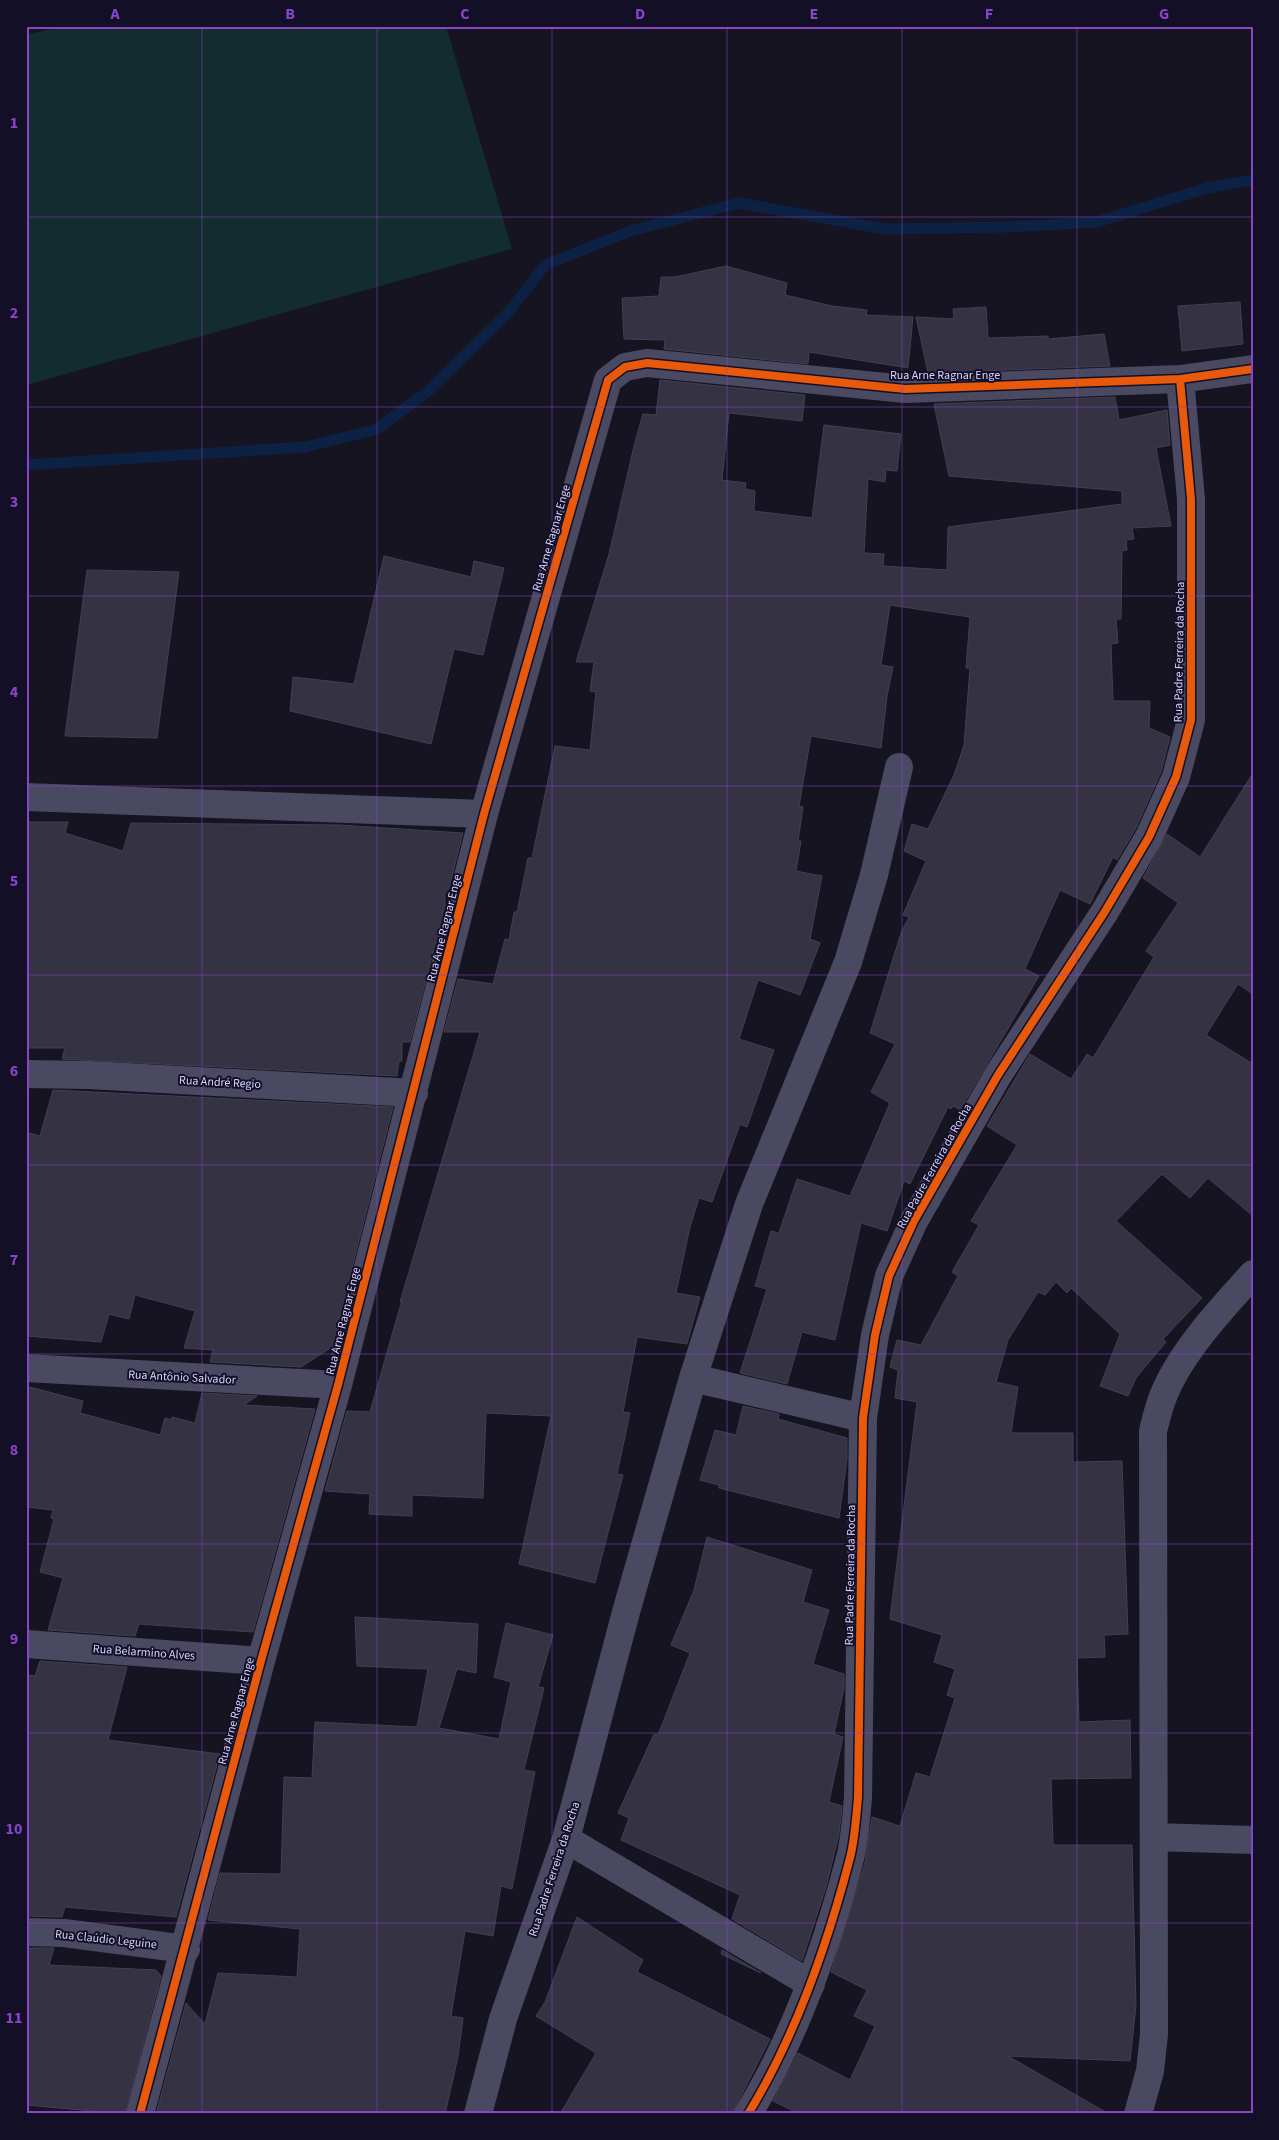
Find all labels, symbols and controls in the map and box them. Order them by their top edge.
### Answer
text: A [109,3,120,25]
text: B [285,3,295,25]
text: C [460,3,470,25]
text: D [635,3,645,25]
text: E [810,3,818,25]
text: F [985,3,993,25]
text: G [1159,3,1169,25]
text: 1 [10,112,18,134]
text: 2 [10,302,18,324]
street label: Rua Arne Ragnar Enge [890,367,1000,384]
street label: Rua Arne Ragnar Enge [528,483,575,593]
text: 3 [10,491,18,513]
street label: Rua Padre Ferreira da Rocha [1170,582,1189,723]
text: 4 [10,681,19,703]
text: 5 [10,870,18,892]
street label: Rua Arne Ragnar Enge [423,873,466,984]
text: 6 [10,1060,18,1082]
street label: Rua André Regio [179,1072,261,1093]
street label: Rua Padre Ferreira da Rocha [893,1101,976,1232]
text: 7 [10,1249,18,1271]
street label: Rua Arne Ragnar Enge [322,1266,365,1377]
street label: Rua Antônio Salvador [128,1366,237,1389]
text: 8 [10,1439,18,1461]
street label: Rua Padre Ferreira da Rocha [841,1505,860,1646]
text: 9 [10,1628,18,1650]
street label: Rua Belarmino Alves [92,1640,196,1665]
street label: Rua Arne Ragnar Enge [214,1656,259,1767]
street label: Rua Padre Ferreira da Rocha [525,1800,584,1939]
text: 10 [6,1818,22,1840]
street label: Rua Claúdio Leguine [54,1926,158,1953]
text: 11 [6,2007,22,2029]

